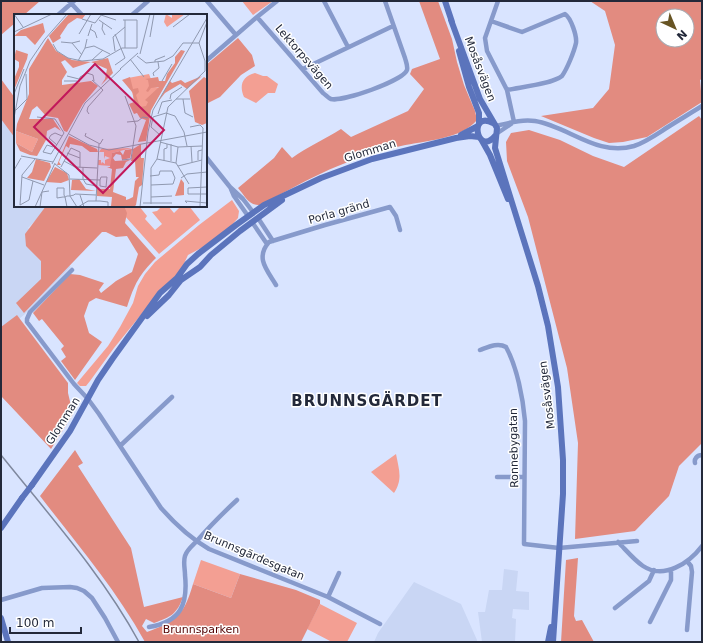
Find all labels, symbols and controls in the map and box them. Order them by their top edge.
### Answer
north arrow [655,8,695,48]
inset map [14,14,207,207]
street label: Lektorpsvägen [272,22,336,92]
text: N [674,27,689,43]
street label: Mosåsvägen [462,35,498,103]
street label: Glomman [343,137,397,165]
street label: Porla gränd [307,197,371,227]
street label: Mosåsvägen [536,360,558,430]
district label: BRUNNSGÄRDET [291,391,443,410]
street label: Glomman [43,395,83,447]
street label: Ronnebygatan [507,408,521,488]
street label: Brunnsgärdesgatan [202,529,306,583]
scale bar [10,609,81,635]
text: 100 m [16,616,54,630]
park label: Brunnsparken [163,623,239,636]

